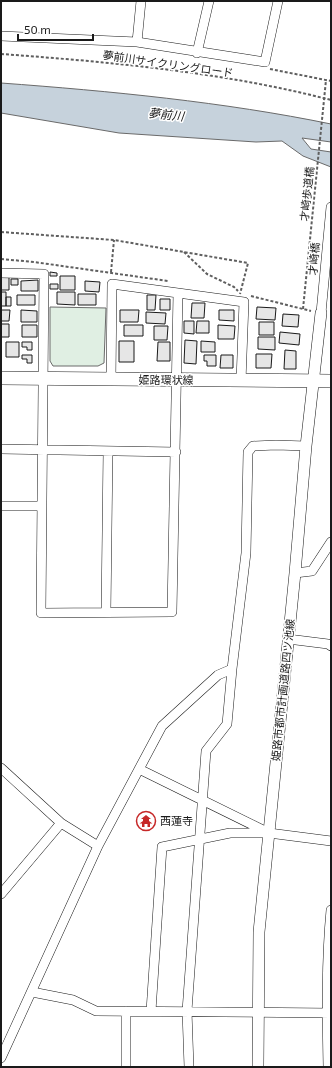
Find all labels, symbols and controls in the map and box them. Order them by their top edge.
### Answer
scale bar [18,16,93,42]
text: 50 m [24,22,51,36]
street label: 夢前川サイクリングロード [102,48,234,79]
water label: 夢前川 [147,105,187,123]
street label: 才崎歩道橋 [297,166,316,222]
street label: 才崎橋 [306,242,321,276]
street label: 姫路環状線 [139,373,194,386]
street label: 姫路市都市計画道路四ツ池線 [269,618,296,762]
temple icon: 西蓮寺 [135,810,157,832]
place label: 西蓮寺 [160,814,193,827]

